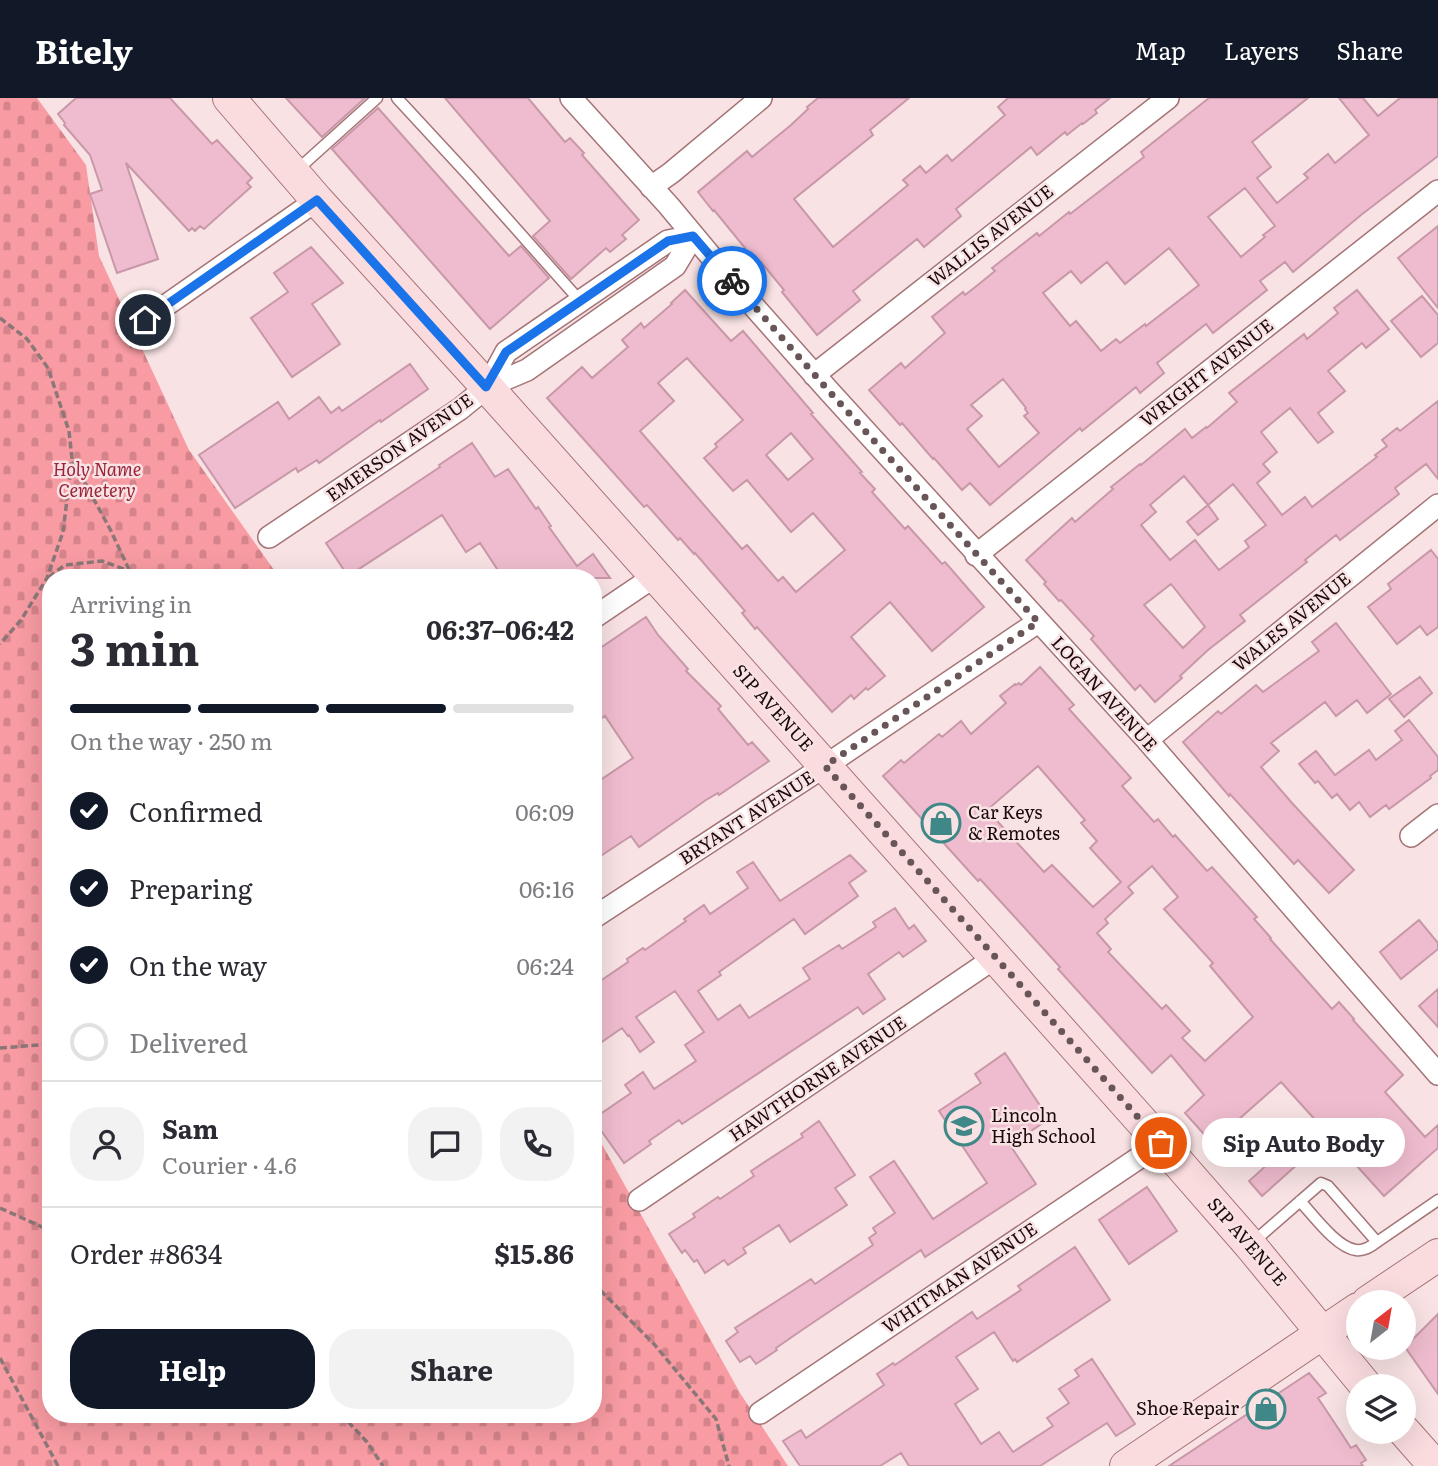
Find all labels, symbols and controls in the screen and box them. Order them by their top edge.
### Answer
text: Bitely [35,25,133,74]
text: Map [1135,32,1186,67]
text: Layers [1224,32,1298,67]
text: Share [1336,32,1403,67]
street label: WALLIS AVENUE [922,177,1059,292]
courier [697,246,767,316]
icon: bike [713,262,751,300]
pin [115,290,175,350]
icon: home [126,301,164,339]
street label: WRIGHT AVENUE [1134,311,1278,433]
street label: EMERSON AVENUE [320,386,478,508]
park label: Holy Name Cemetery [53,455,141,503]
street label: WALES AVENUE [1226,565,1356,677]
text: Arriving in [70,586,192,620]
text: 06:37–06:42 [426,609,574,648]
text: 3 min [70,612,200,680]
street label: LOGAN AVENUE [1046,629,1164,757]
street label: SIP AVENUE [727,657,821,757]
text: On the way · 250 m [70,723,273,757]
street label: BRYANT AVENUE [673,763,819,871]
text: Confirmed [129,791,263,830]
icon: check [70,792,108,830]
text: 06:09 [515,794,574,828]
place label: Car Keys & Remotes [968,798,1060,846]
shop icon: Car Keys & Remotes [920,802,962,844]
text: Preparing [129,868,252,907]
icon: check [70,869,108,907]
text: 06:16 [519,871,574,905]
text: On the way [129,945,267,984]
icon: check [70,946,108,984]
text: 06:24 [517,948,574,982]
street label: HAWTHORNE AVENUE [723,1008,911,1147]
text: Delivered [129,1022,248,1061]
place label: Lincoln High School [991,1101,1096,1149]
school or university icon: Lincoln High School [943,1105,985,1147]
button: person [70,1107,144,1181]
button: chat [408,1107,482,1181]
button: phone [500,1107,574,1181]
text: Sam [162,1108,218,1147]
pin [1131,1113,1191,1173]
callout: Sip Auto Body [1203,1118,1406,1168]
icon: bag [1142,1124,1180,1162]
text: Sip Auto Body [1223,1125,1384,1159]
text: Courier · 4.6 [162,1147,297,1181]
street label: SIP AVENUE [1202,1191,1294,1291]
street label: WHITMAN AVENUE [876,1215,1042,1339]
text: Order #8634 [70,1233,222,1272]
text: $15.86 [495,1233,574,1272]
north arrow [1346,1290,1416,1360]
map controls [1346,1290,1416,1444]
button: Help [70,1329,315,1409]
button: Share [329,1329,574,1409]
button: layers [1346,1374,1416,1444]
shop icon: Shoe Repair [1245,1388,1287,1430]
place label: Shoe Repair [1136,1394,1239,1421]

